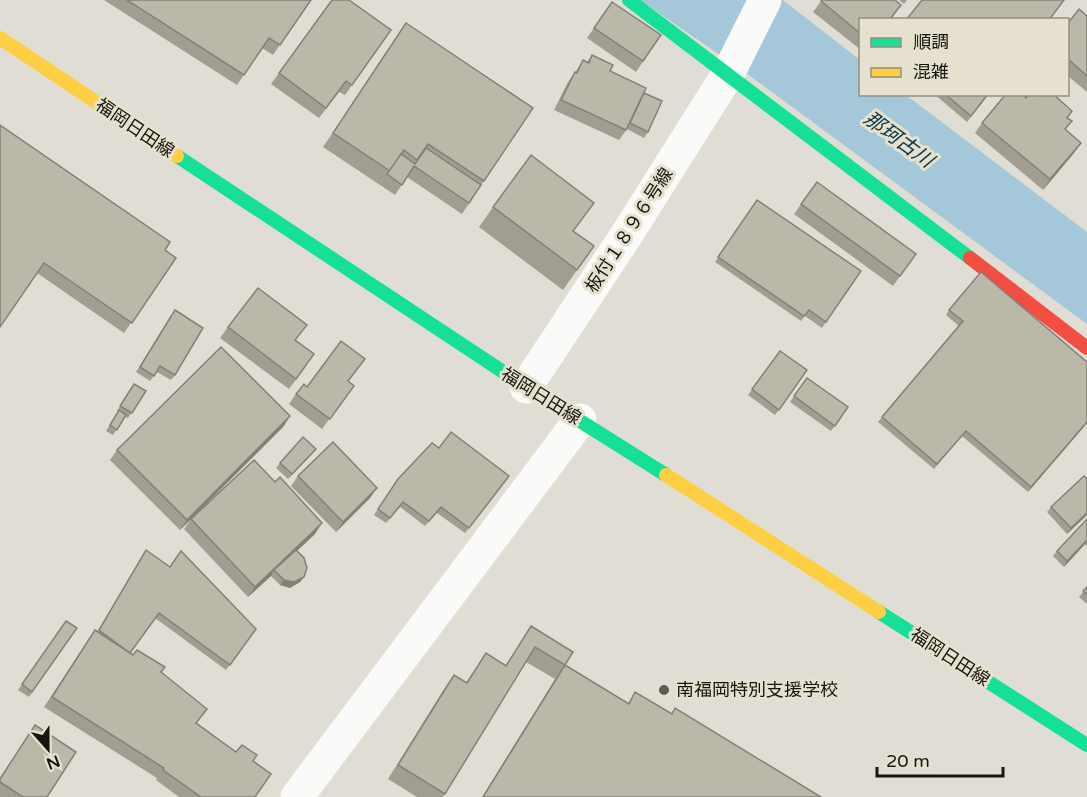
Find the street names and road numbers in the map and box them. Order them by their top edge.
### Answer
street label: 福岡日田線 [92,94,178,162]
street label: 板付１８９６号線 [581,164,677,296]
street label: 福岡日田線 [497,363,585,429]
street label: 福岡日田線 [906,623,994,691]

